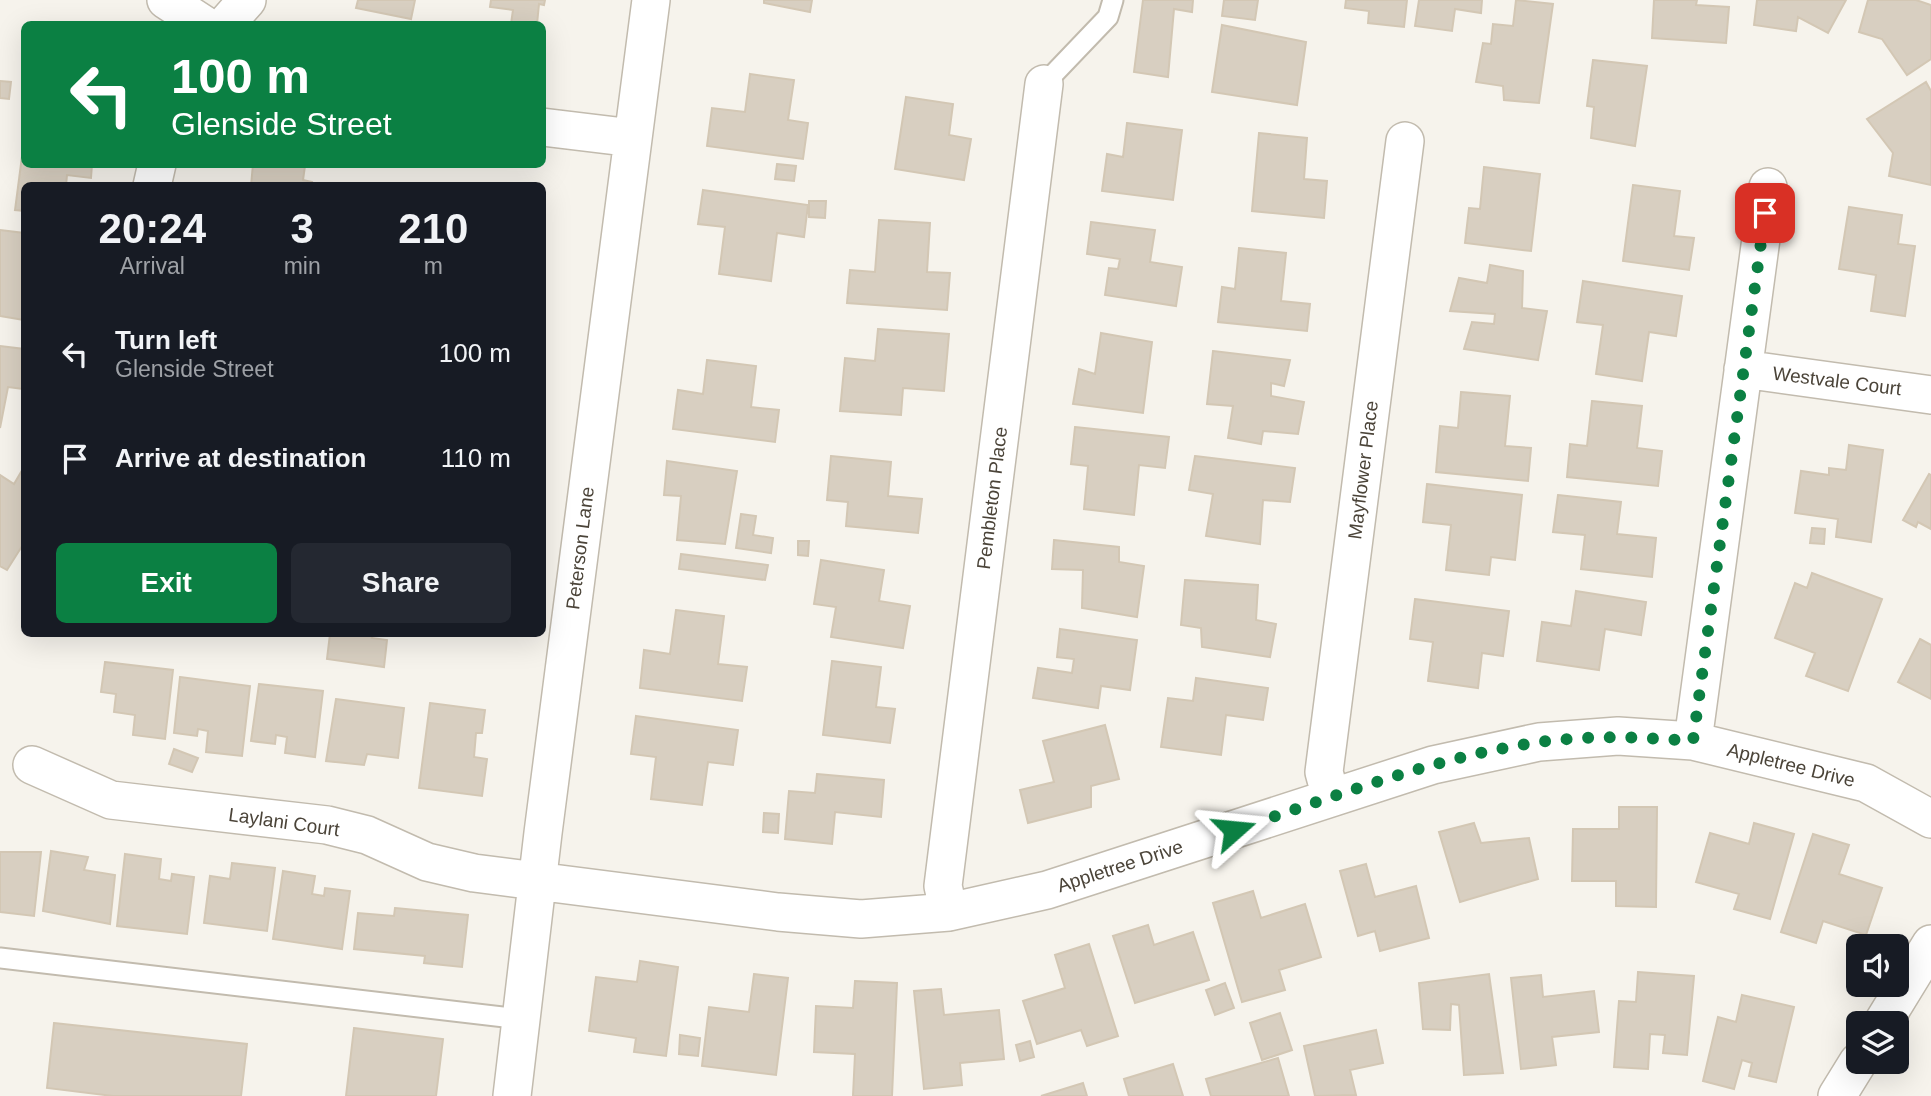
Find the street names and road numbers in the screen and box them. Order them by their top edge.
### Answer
street label: Westvale Court [1771,363,1903,399]
street label: Mayflower Place [1344,400,1382,540]
street label: Pembleton Place [973,425,1011,571]
street label: Peterson Lane [562,485,598,611]
street label: Appletree Drive [1725,739,1857,791]
street label: Laylani Court [227,804,342,840]
street label: Appletree Drive [1054,836,1186,896]

